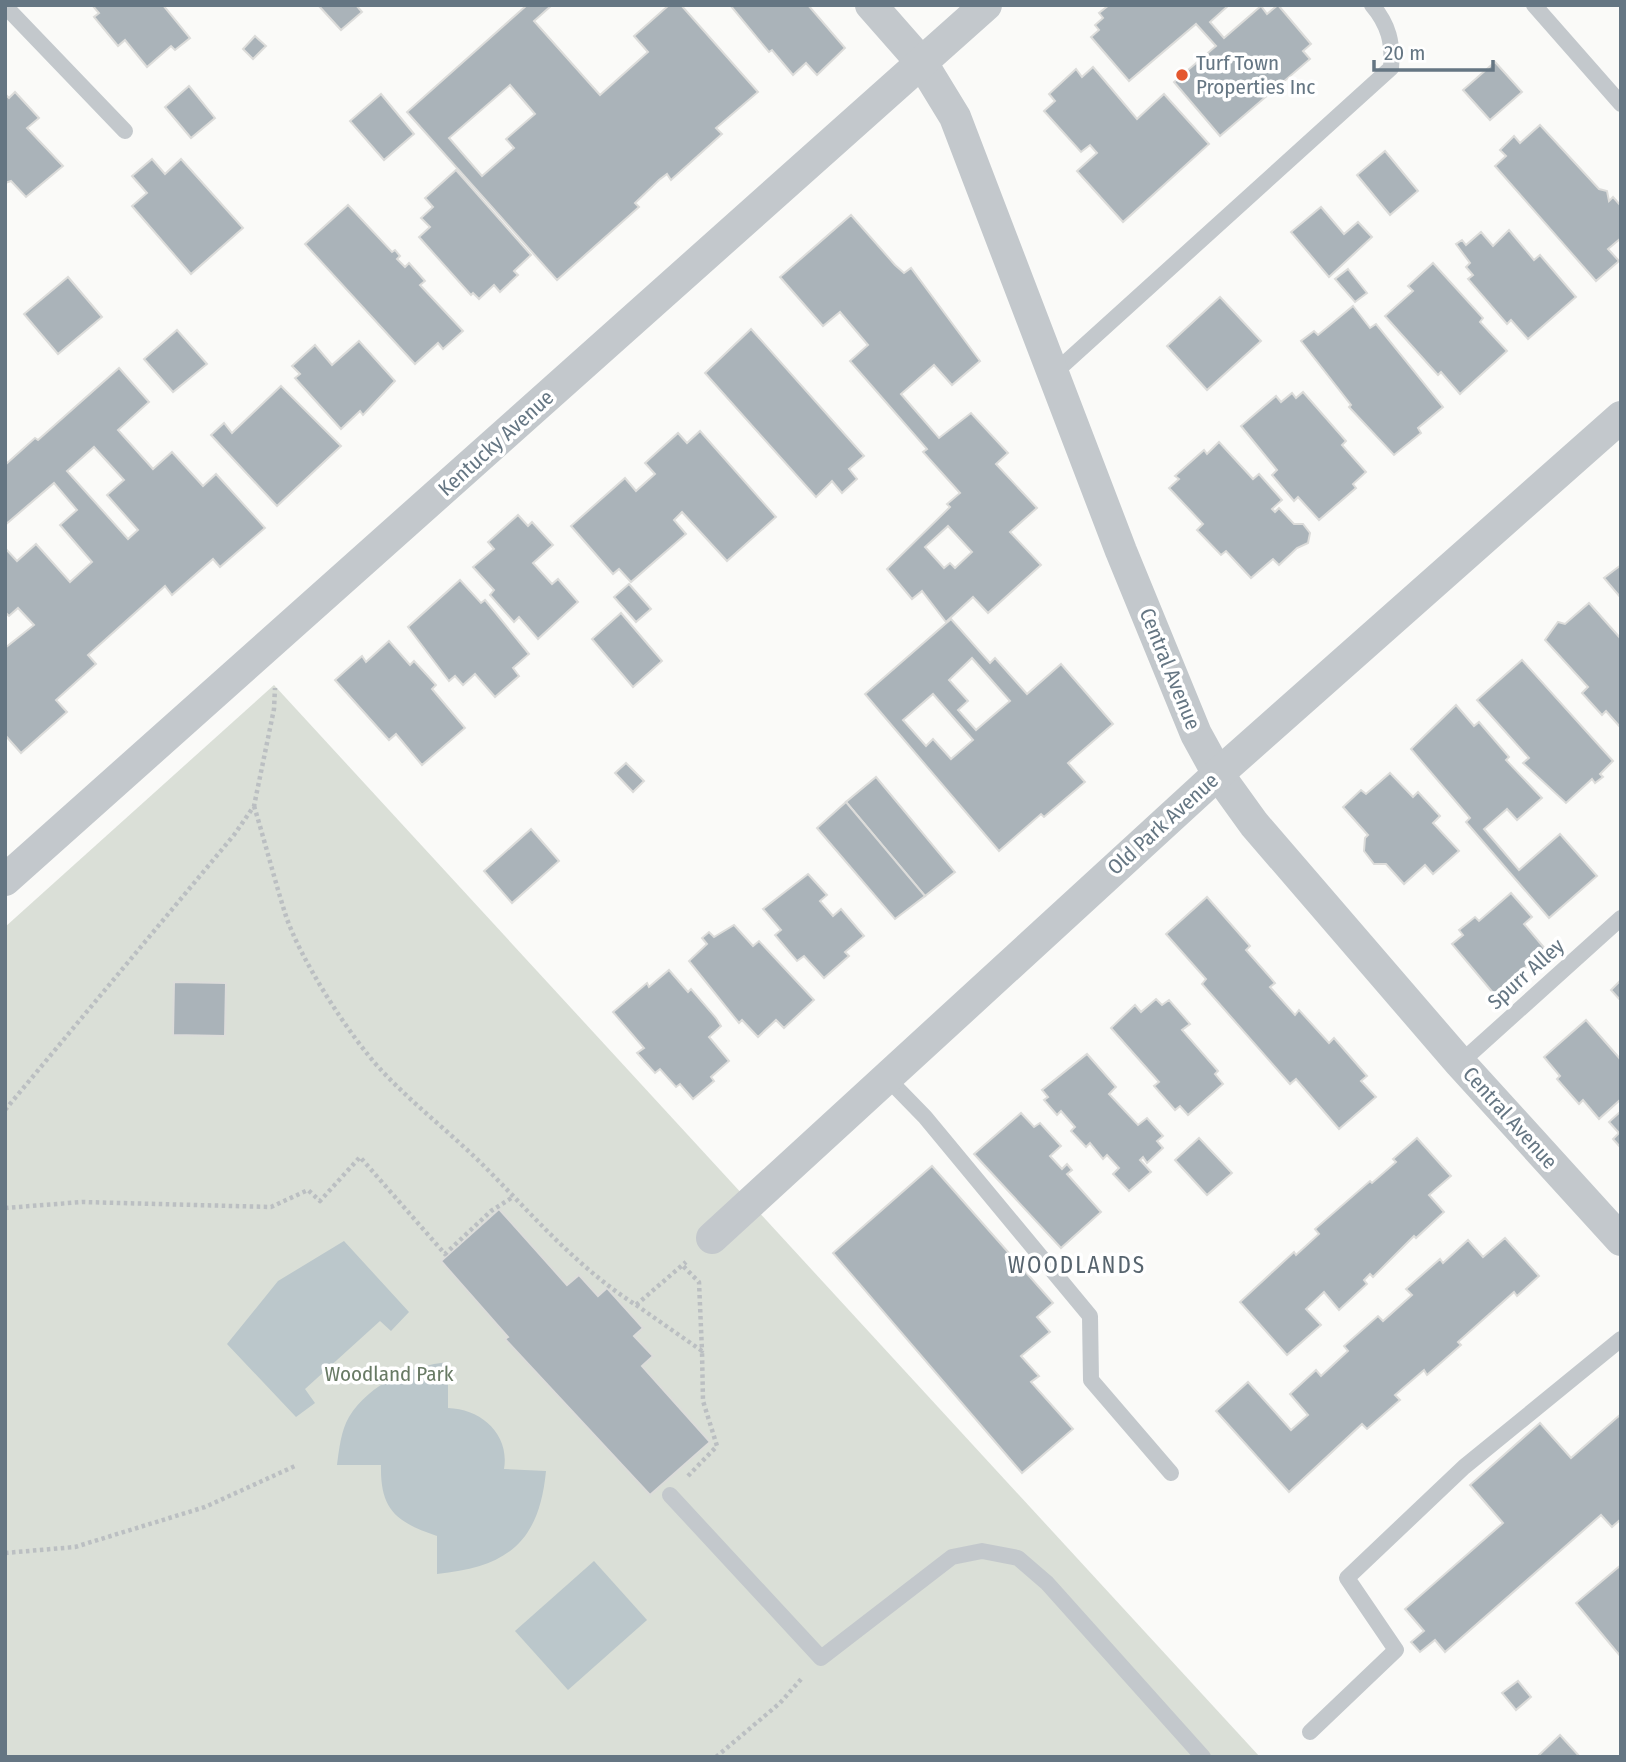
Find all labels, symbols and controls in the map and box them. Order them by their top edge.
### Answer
scale bar [1374,28,1493,72]
text: 20 m [1384,40,1425,66]
place label: Turf Town Properties Inc [1196,50,1315,100]
marker: Turf Town Properties Inc [1174,67,1190,83]
street label: Kentucky Avenue [433,384,559,502]
street label: Central Avenue [1134,604,1206,734]
street label: Old Park Avenue [1102,767,1224,881]
street label: Spurr Alley [1482,933,1570,1015]
street label: Central Avenue [1457,1061,1563,1175]
district label: WOODLANDS [1008,1251,1146,1279]
park label: Woodland Park [324,1361,454,1387]

